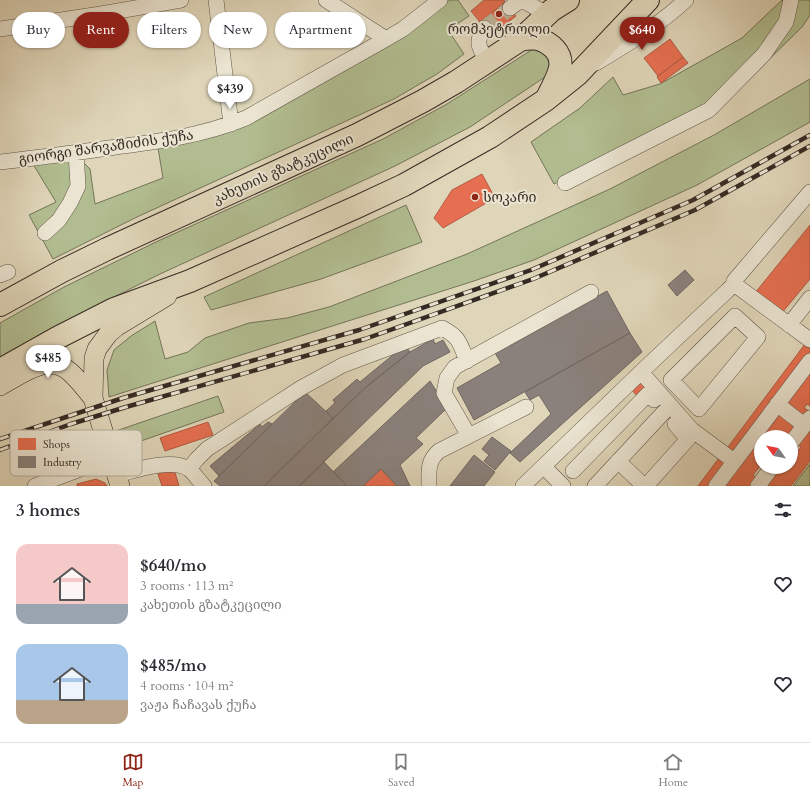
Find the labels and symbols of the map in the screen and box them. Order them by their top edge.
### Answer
marker: რომპეტროლი [494,9,504,19]
pin: $640 [618,17,666,51]
place label: რომპეტროლი [448,20,550,39]
pin: $439 [206,76,254,110]
street label: გიორგი შარვაშიძის ქუჩა [17,125,195,169]
street label: კახეთის გზატკეცილი [209,129,357,209]
place label: სოკარი [483,188,536,207]
marker: სოკარი [470,192,480,202]
pin: $485 [24,345,72,379]
legend [10,430,142,476]
north arrow [754,430,798,474]
text: Shops [43,437,70,452]
text: Industry [43,455,82,470]

